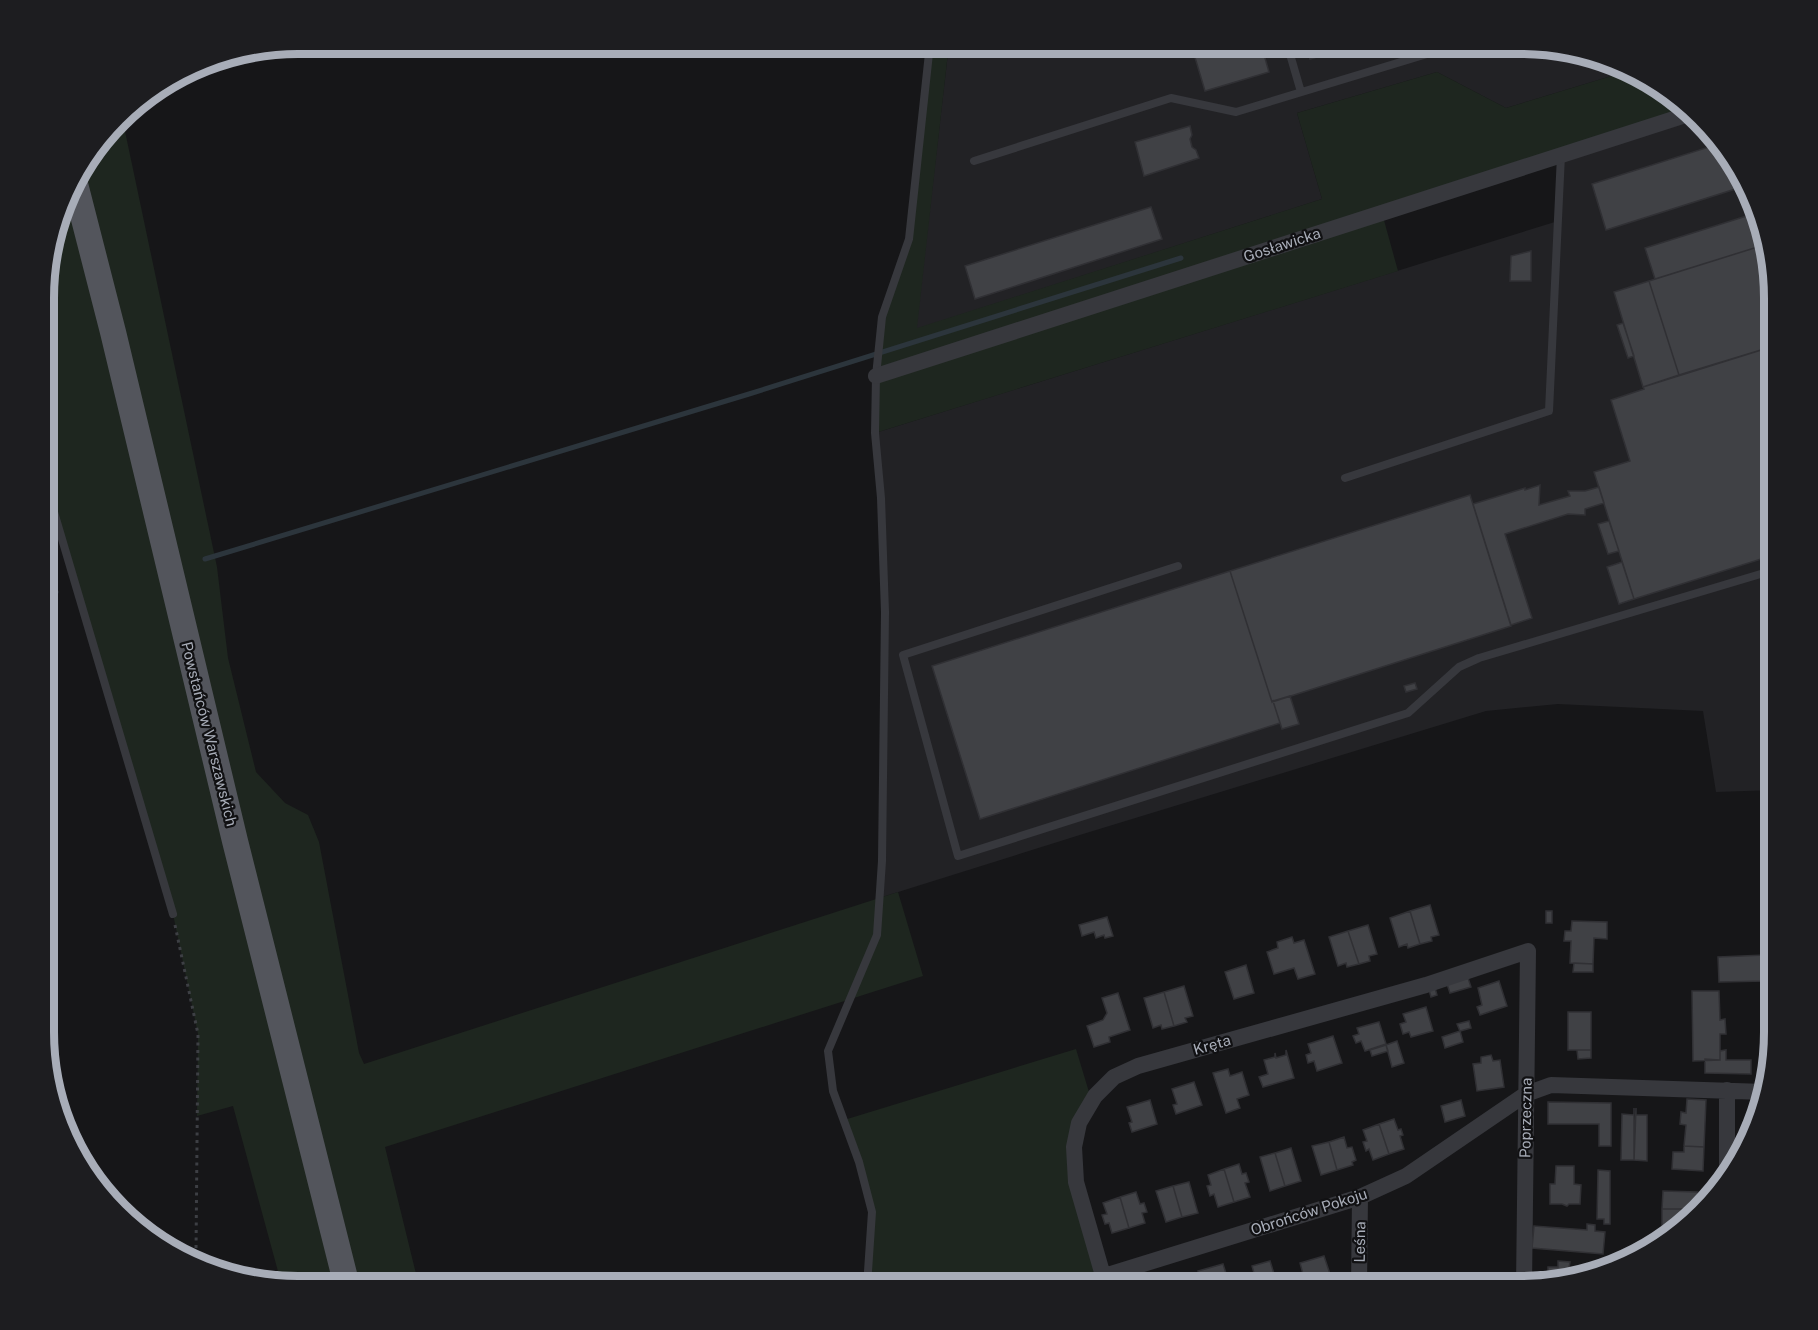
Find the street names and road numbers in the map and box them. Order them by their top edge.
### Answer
street label: Gosławicka [1241,224,1323,265]
street label: Powstańców Warszawskich [178,640,241,828]
street label: Kręta [1191,1031,1233,1058]
street label: Poprzeczna [1516,1078,1535,1158]
street label: Obrońców Pokoju [1248,1185,1369,1238]
street label: Leśna [1351,1221,1368,1263]

